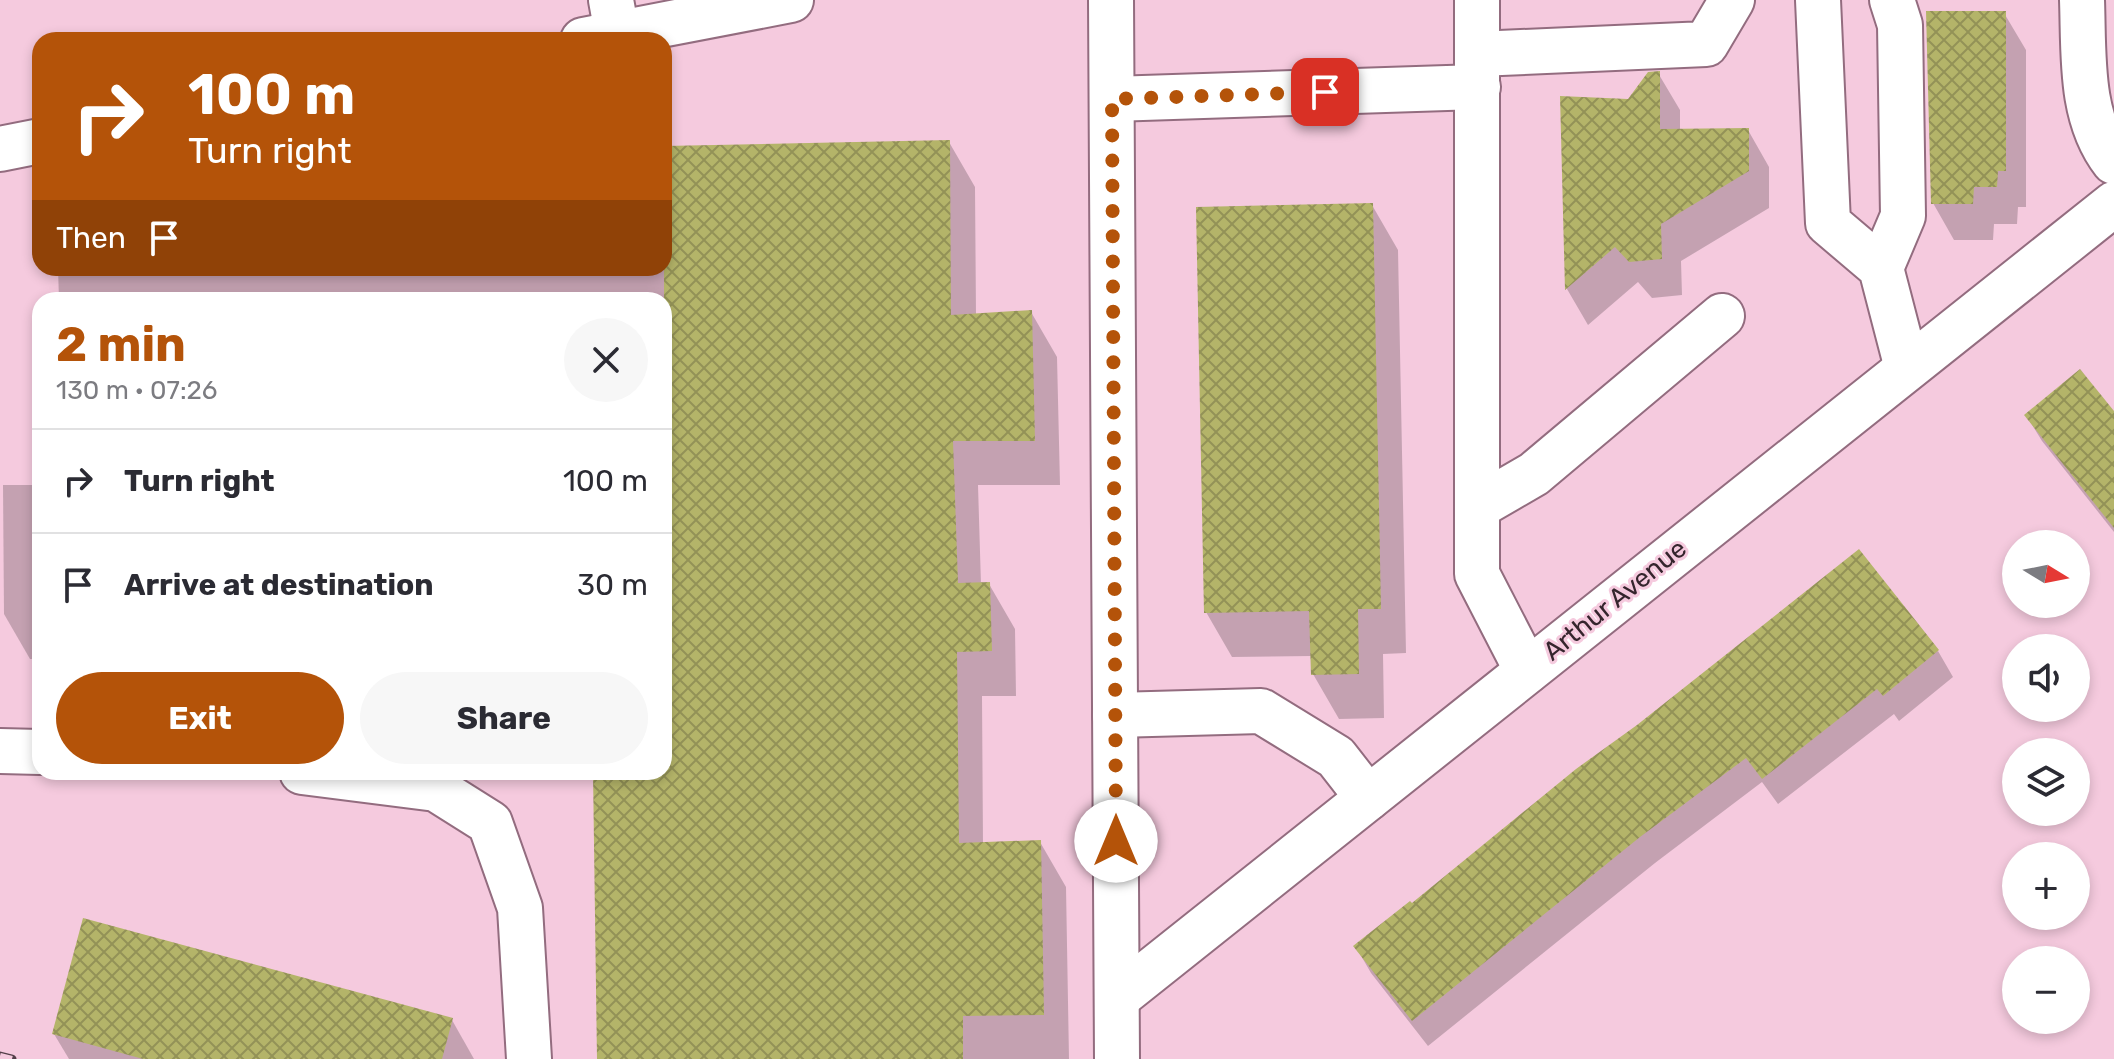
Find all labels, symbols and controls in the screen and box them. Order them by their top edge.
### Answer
pin [1291,58,1359,126]
text: 100 m [188,62,355,128]
icon: right [56,64,160,168]
icon: arrive [1303,70,1347,114]
text: Turn right [188,129,352,172]
icon: arrive [142,216,186,260]
text: Then [56,220,126,256]
text: 2 min [56,316,186,373]
button: close [564,318,648,402]
text: 130 m · 07:26 [56,375,218,406]
icon: right [56,459,100,503]
text: Turn right [124,463,275,499]
text: 100 m [563,463,648,499]
north arrow [2002,530,2090,618]
map controls [2002,530,2090,1034]
street label: Arthur Avenue [1537,533,1693,667]
icon: arrive [56,563,100,607]
text: Arrive at destination [124,567,434,603]
text: 30 m [577,567,648,603]
button: sound [2002,634,2090,722]
button: Exit [56,672,344,764]
button: Share [360,672,648,764]
button: layers [2002,738,2090,826]
position arrow [1074,799,1158,883]
button: + [2002,842,2090,930]
button: − [2002,946,2090,1034]

